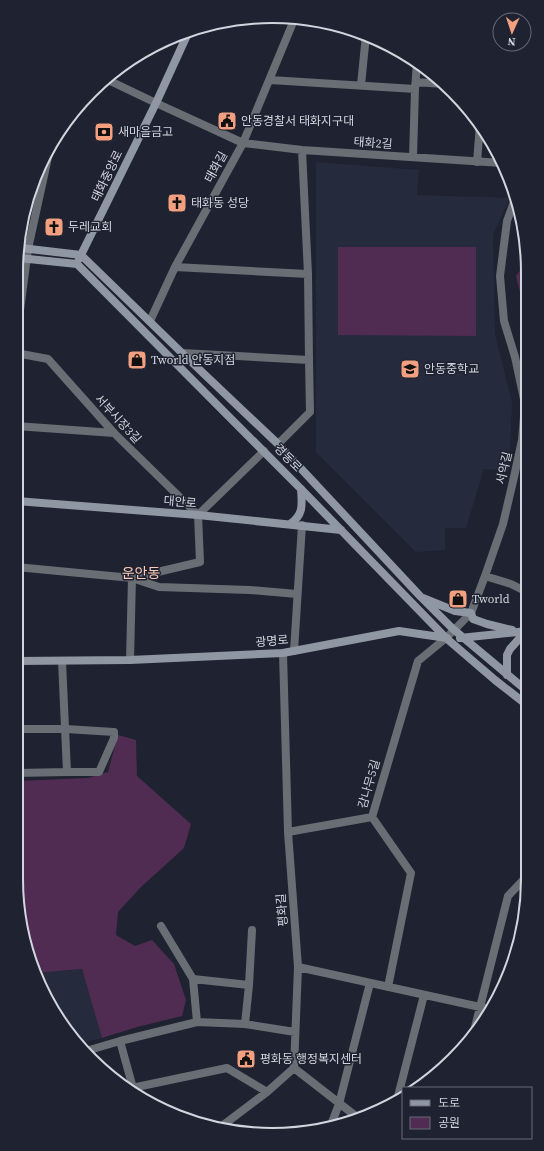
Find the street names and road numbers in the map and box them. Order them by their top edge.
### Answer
street label: 태화2길 [353,134,393,152]
street label: 태화중앙로 [88,148,126,204]
street label: 태화길 [201,149,231,185]
street label: 서부시장3길 [91,391,145,447]
street label: 경동로 [271,441,305,475]
street label: 서악길 [492,450,516,486]
street label: 대안로 [163,493,197,511]
street label: 광명로 [255,632,289,650]
street label: 감나무5길 [354,758,384,810]
street label: 평화길 [273,893,291,927]

